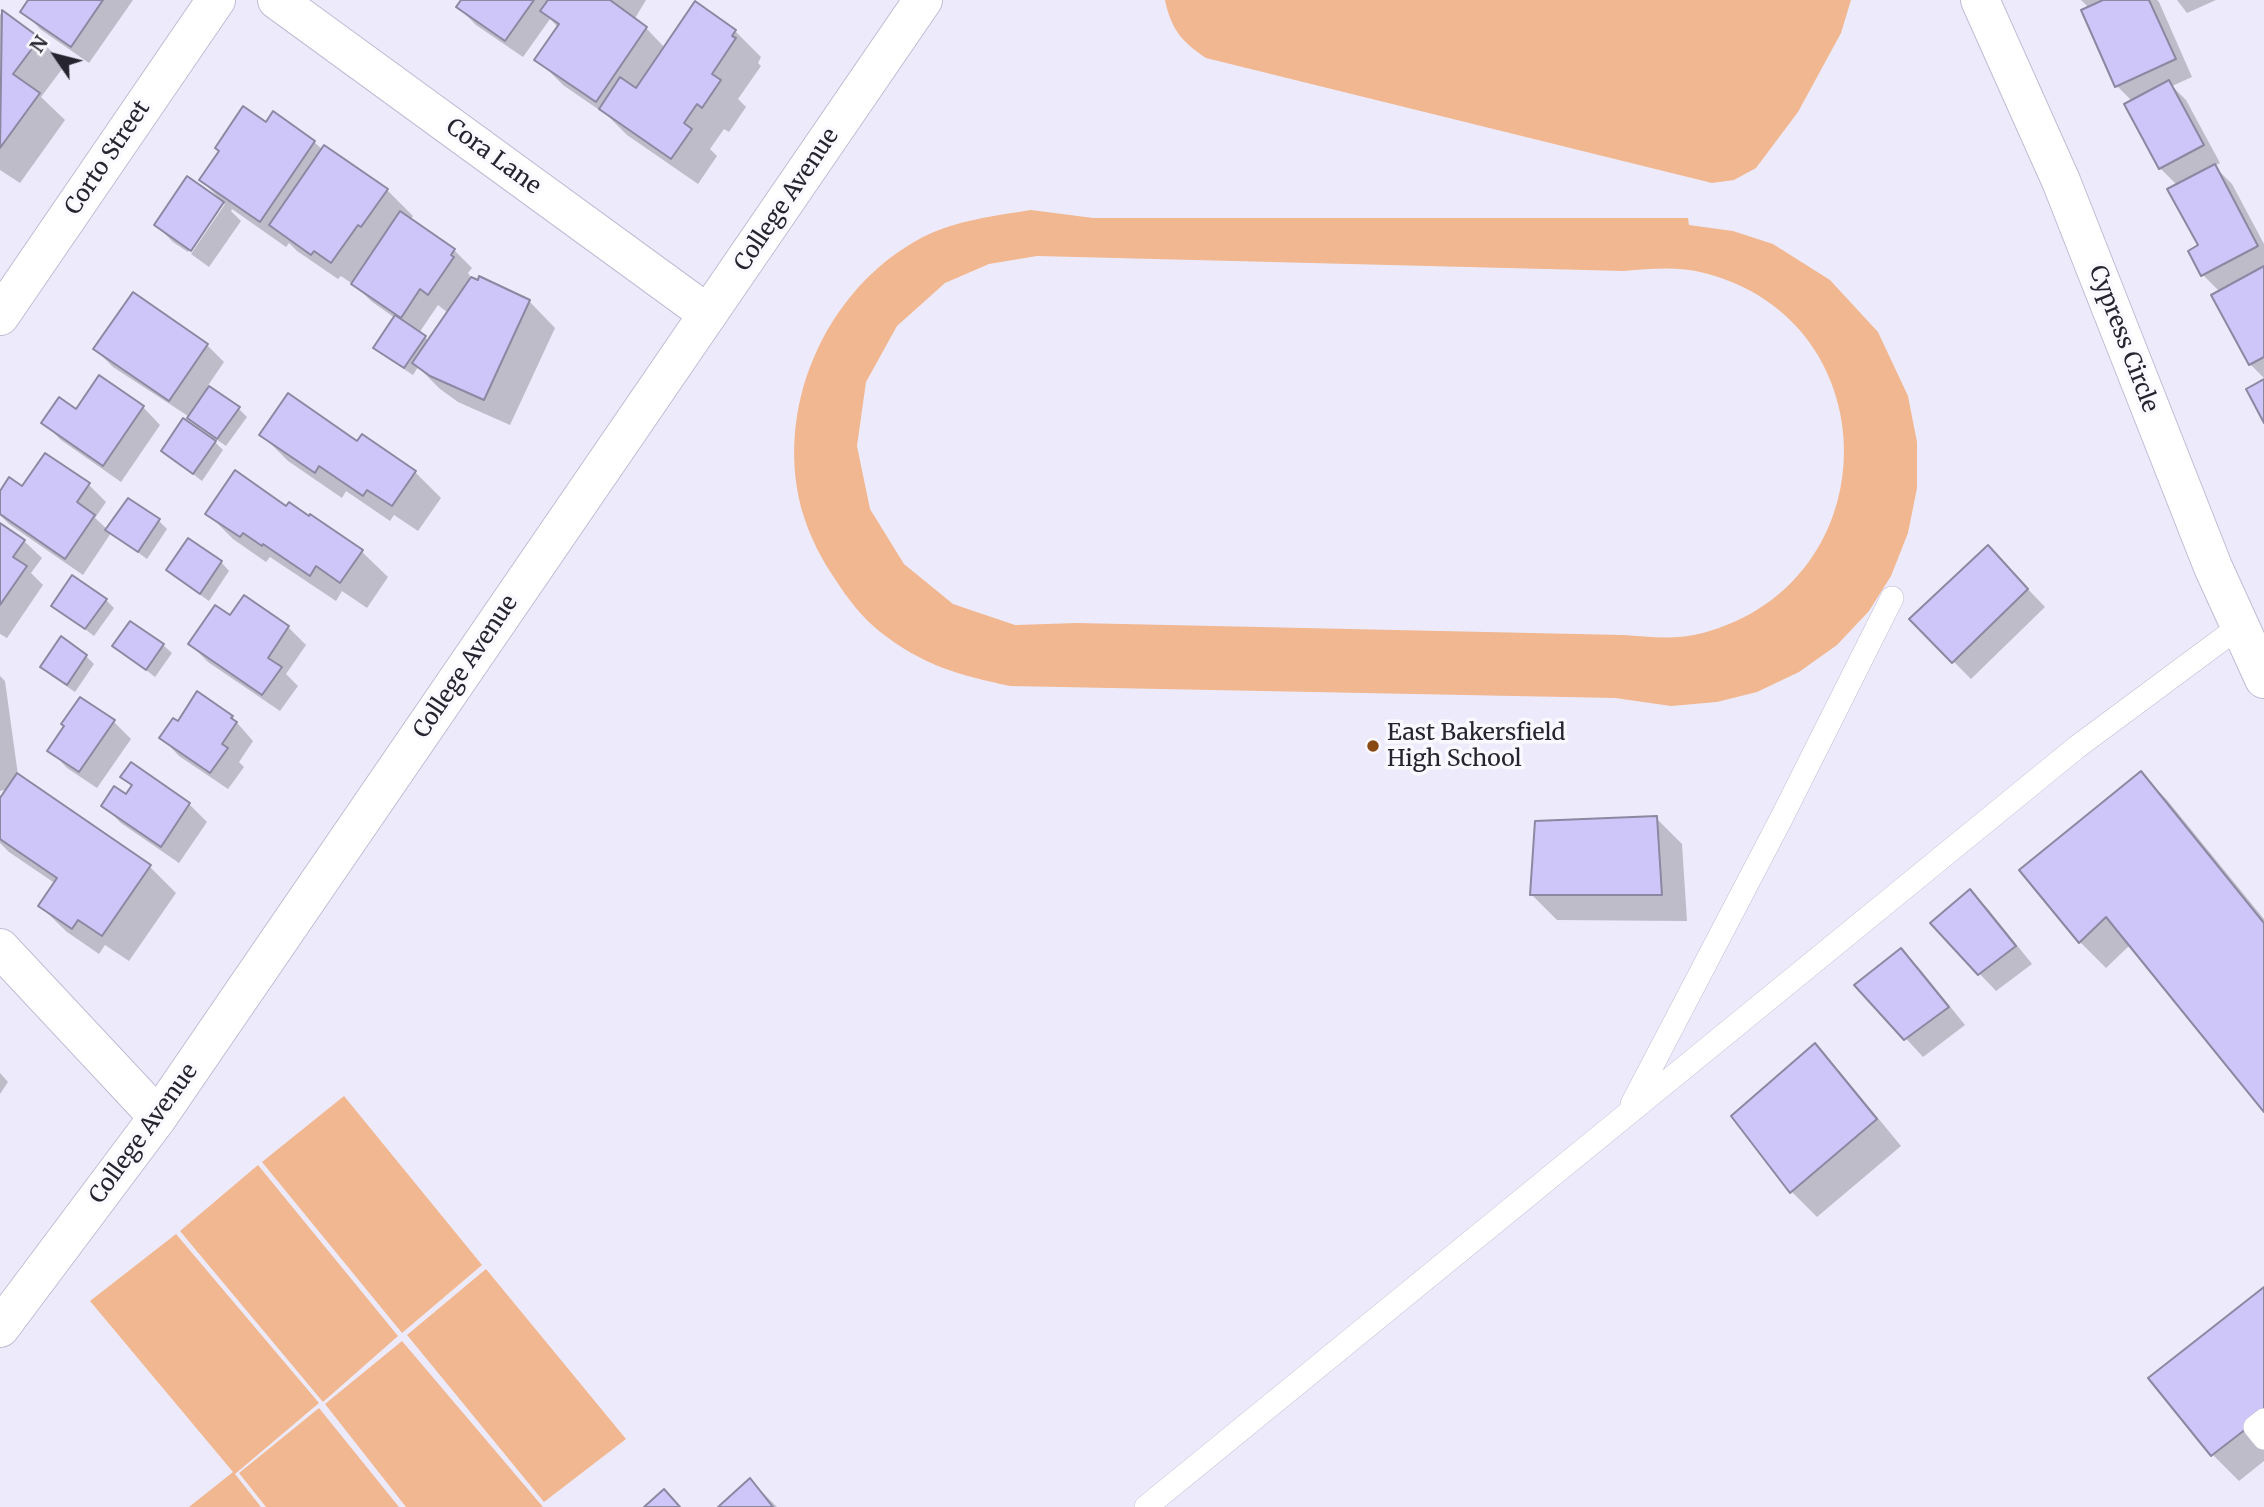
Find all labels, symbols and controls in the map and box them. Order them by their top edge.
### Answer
north arrow [21,21,91,91]
text: N [25,31,53,57]
street label: Corto Street [60,96,156,220]
street label: Cora Lane [440,113,546,201]
street label: College Avenue [729,123,845,277]
street label: Cypress Circle [2082,262,2164,416]
street label: College Avenue [408,590,524,744]
place label: East Bakersfield High School [1387,719,1565,773]
marker: East Bakersfield High School [1365,738,1381,754]
street label: College Avenue [84,1059,204,1209]

